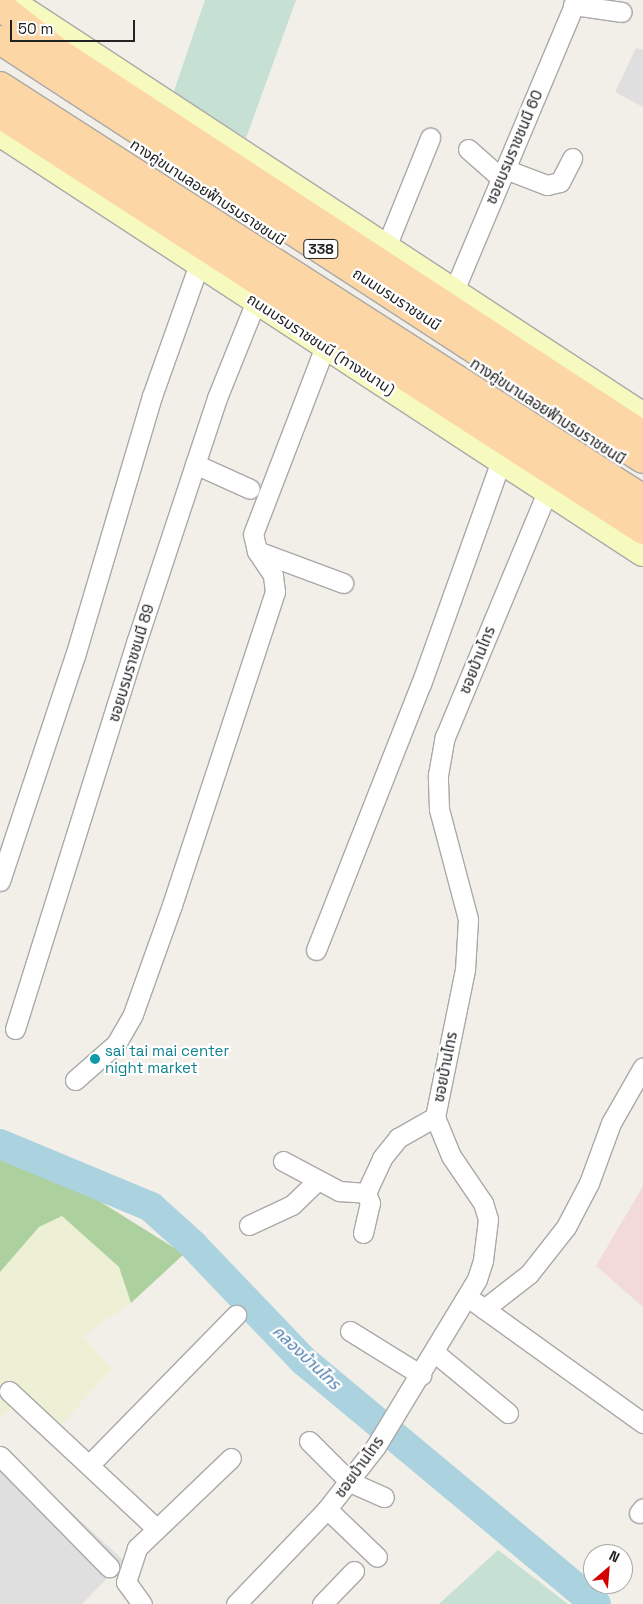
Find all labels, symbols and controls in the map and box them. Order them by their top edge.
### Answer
scale bar [12,10,138,42]
text: 50 m [18,19,53,38]
street label: ซอยบรมราชชนนี 60 [482,87,546,207]
street label: ทางคู่ขนานลอยฟ้าบรมราชชนนี [127,135,289,249]
road number: 338 [302,238,340,260]
street label: ถนนบรมราชชนนี [350,264,444,334]
street label: ถนนบรมราชชนนี (ทางขนาน) [244,289,398,399]
street label: ทางคู่ขนานลอยฟ้าบรมราชชนนี [467,354,629,468]
street label: ซอยบรมราชชนนี 89 [105,602,157,724]
street label: ซอยบ้านไทร [455,624,499,696]
street label: ซอยบ้านไทร [429,1030,461,1104]
place label: sai tai mai center night market [105,1041,229,1076]
marker: sai tai mai center night market [89,1053,101,1065]
water label: คลองบ้านไทร [268,1322,344,1394]
street label: ซอยบ้านไทร [331,1433,387,1501]
north arrow [583,1544,633,1594]
text: N [606,1546,623,1567]

